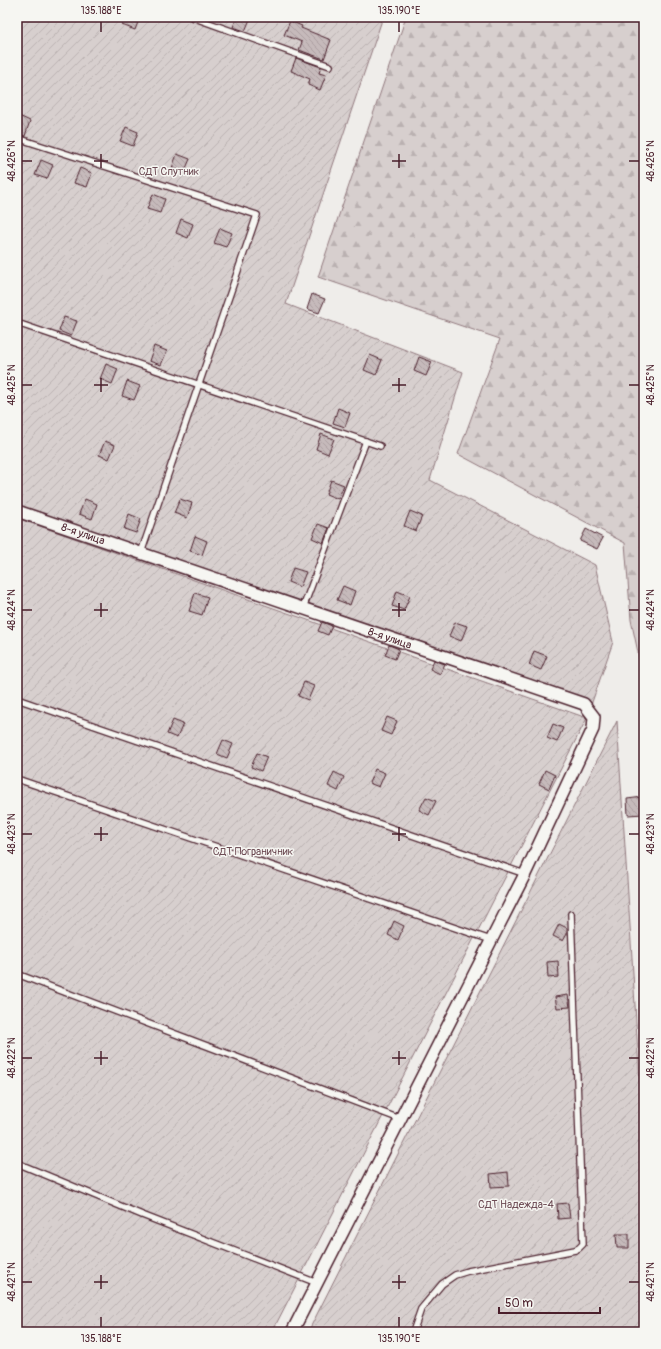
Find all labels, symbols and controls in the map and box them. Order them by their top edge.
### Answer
text: 135.188°E [81,5,121,17]
text: 135.190°E [378,5,420,17]
text: 48.426°N [6,140,18,182]
text: 48.426°N [645,140,657,182]
park label: СДТ Спутник [139,165,200,178]
text: 48.425°N [6,364,18,405]
text: 48.425°N [645,364,657,405]
street label: 8-я улица [60,521,107,547]
text: 48.424°N [6,589,18,631]
text: 48.424°N [645,589,657,631]
street label: 8-я улица [366,625,413,652]
text: 48.423°N [6,813,18,854]
text: 48.423°N [645,813,657,854]
park label: СДТ Пограничник [213,845,294,858]
text: 48.422°N [6,1037,18,1079]
text: 48.422°N [645,1037,657,1079]
park label: СДТ Надежда-4 [478,1198,555,1211]
text: 48.421°N [6,1262,18,1302]
text: 48.421°N [645,1262,657,1302]
scale bar [499,1289,600,1315]
text: 50 m [505,1296,533,1311]
text: 135.188°E [81,1333,121,1345]
text: 135.190°E [378,1333,420,1345]

